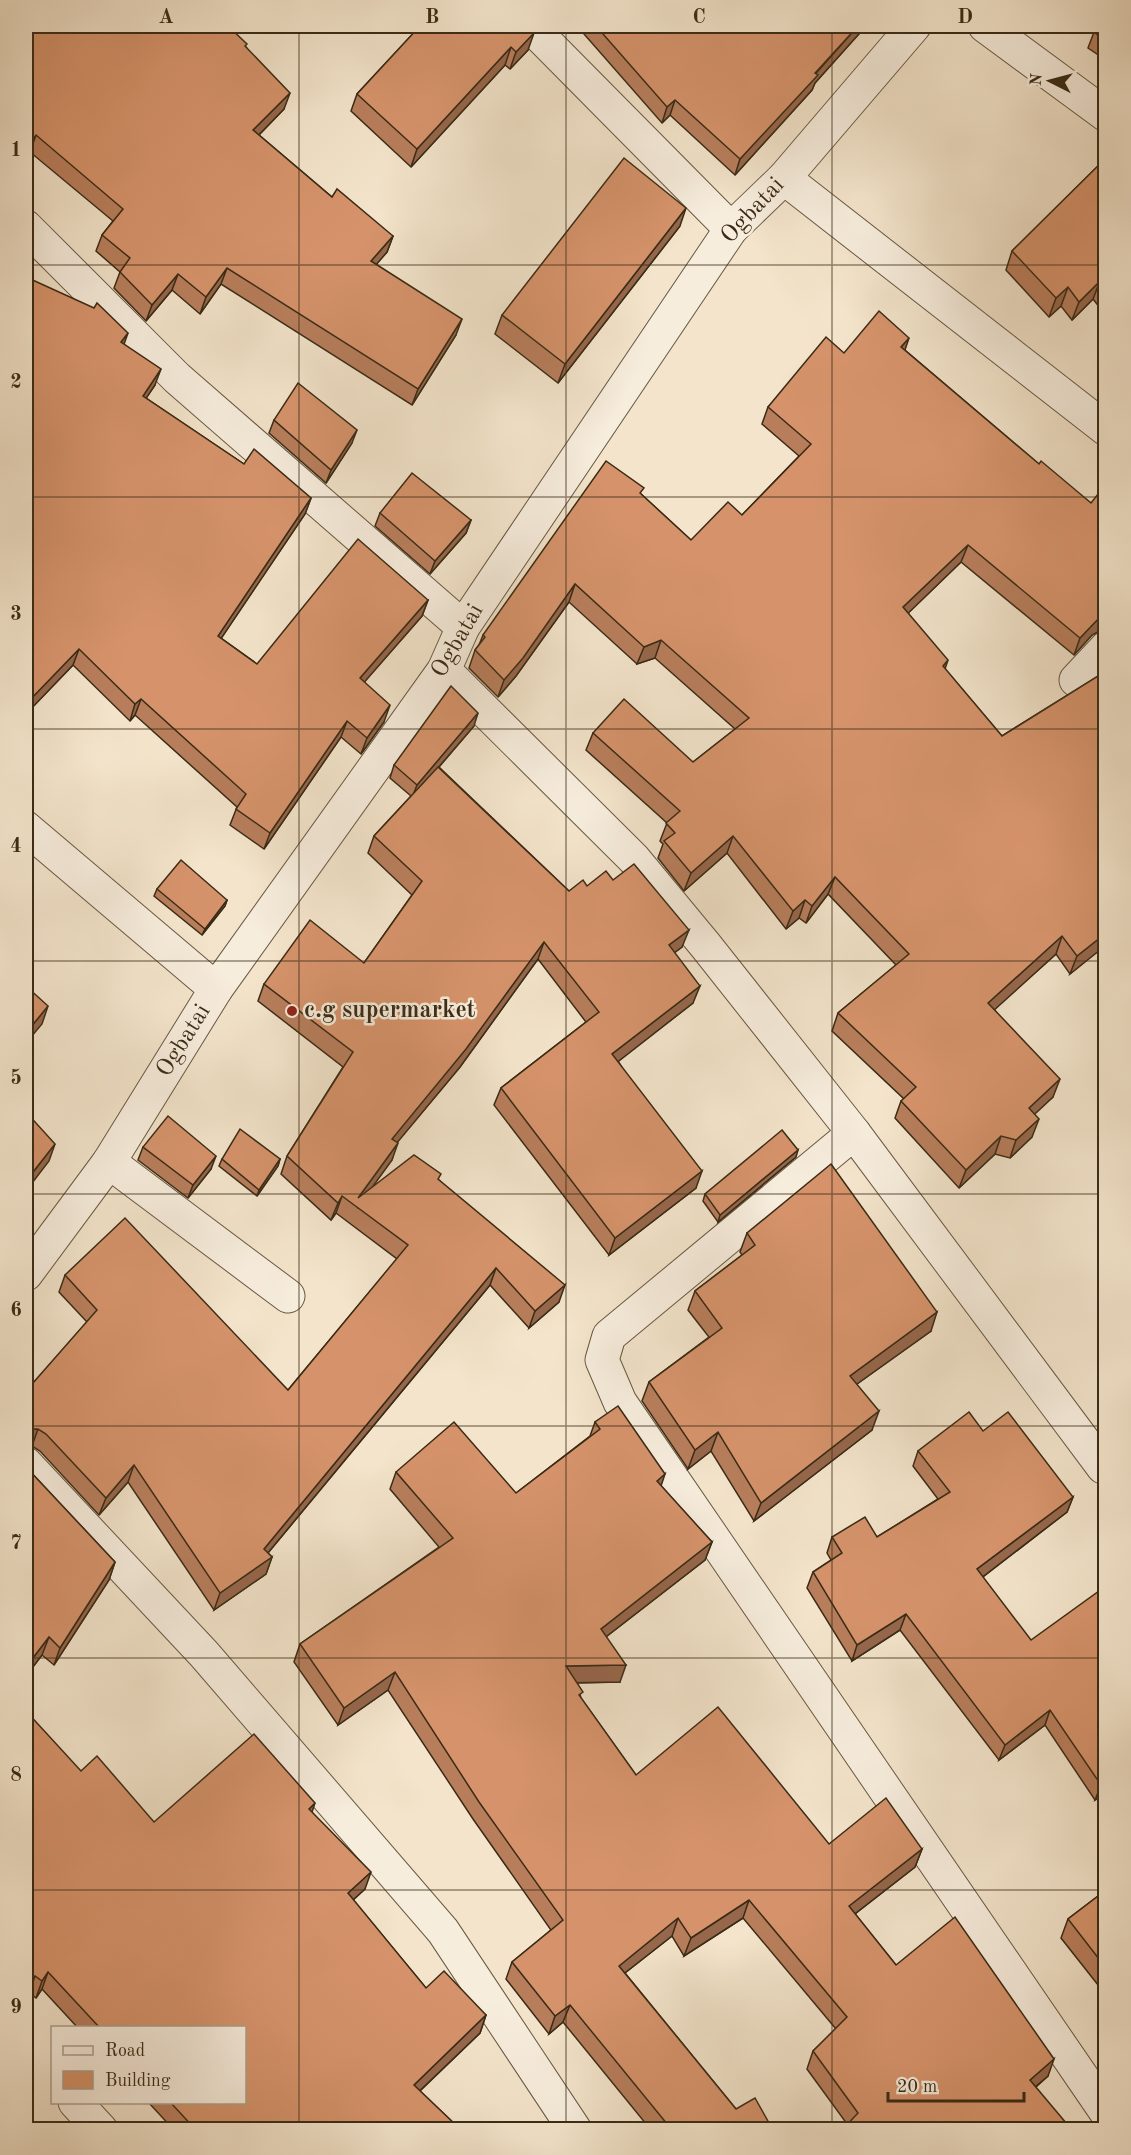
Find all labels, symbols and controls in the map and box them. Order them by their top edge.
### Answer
text: A [158,8,174,28]
text: B [425,8,439,28]
text: C [692,8,706,28]
text: D [957,8,973,28]
north arrow [1020,51,1080,111]
text: N [1028,72,1046,87]
text: 1 [10,141,22,161]
street label: Ogbatai [717,173,789,249]
text: 2 [10,373,22,393]
street label: Ogbatai [427,600,489,682]
text: 3 [10,605,22,625]
text: 4 [10,837,22,857]
place label: c.g supermarket [304,999,476,1023]
street label: Ogbatai [152,1000,216,1082]
marker: c.g supermarket [285,1004,299,1018]
text: 5 [10,1068,22,1089]
text: 6 [10,1301,22,1321]
text: 7 [10,1534,22,1554]
text: 8 [10,1766,22,1786]
text: 9 [10,1998,22,2018]
legend [51,2026,246,2104]
text: Road [105,2042,145,2060]
scale bar [888,2065,1024,2103]
text: Building [105,2072,171,2090]
text: 20 m [897,2078,937,2096]

